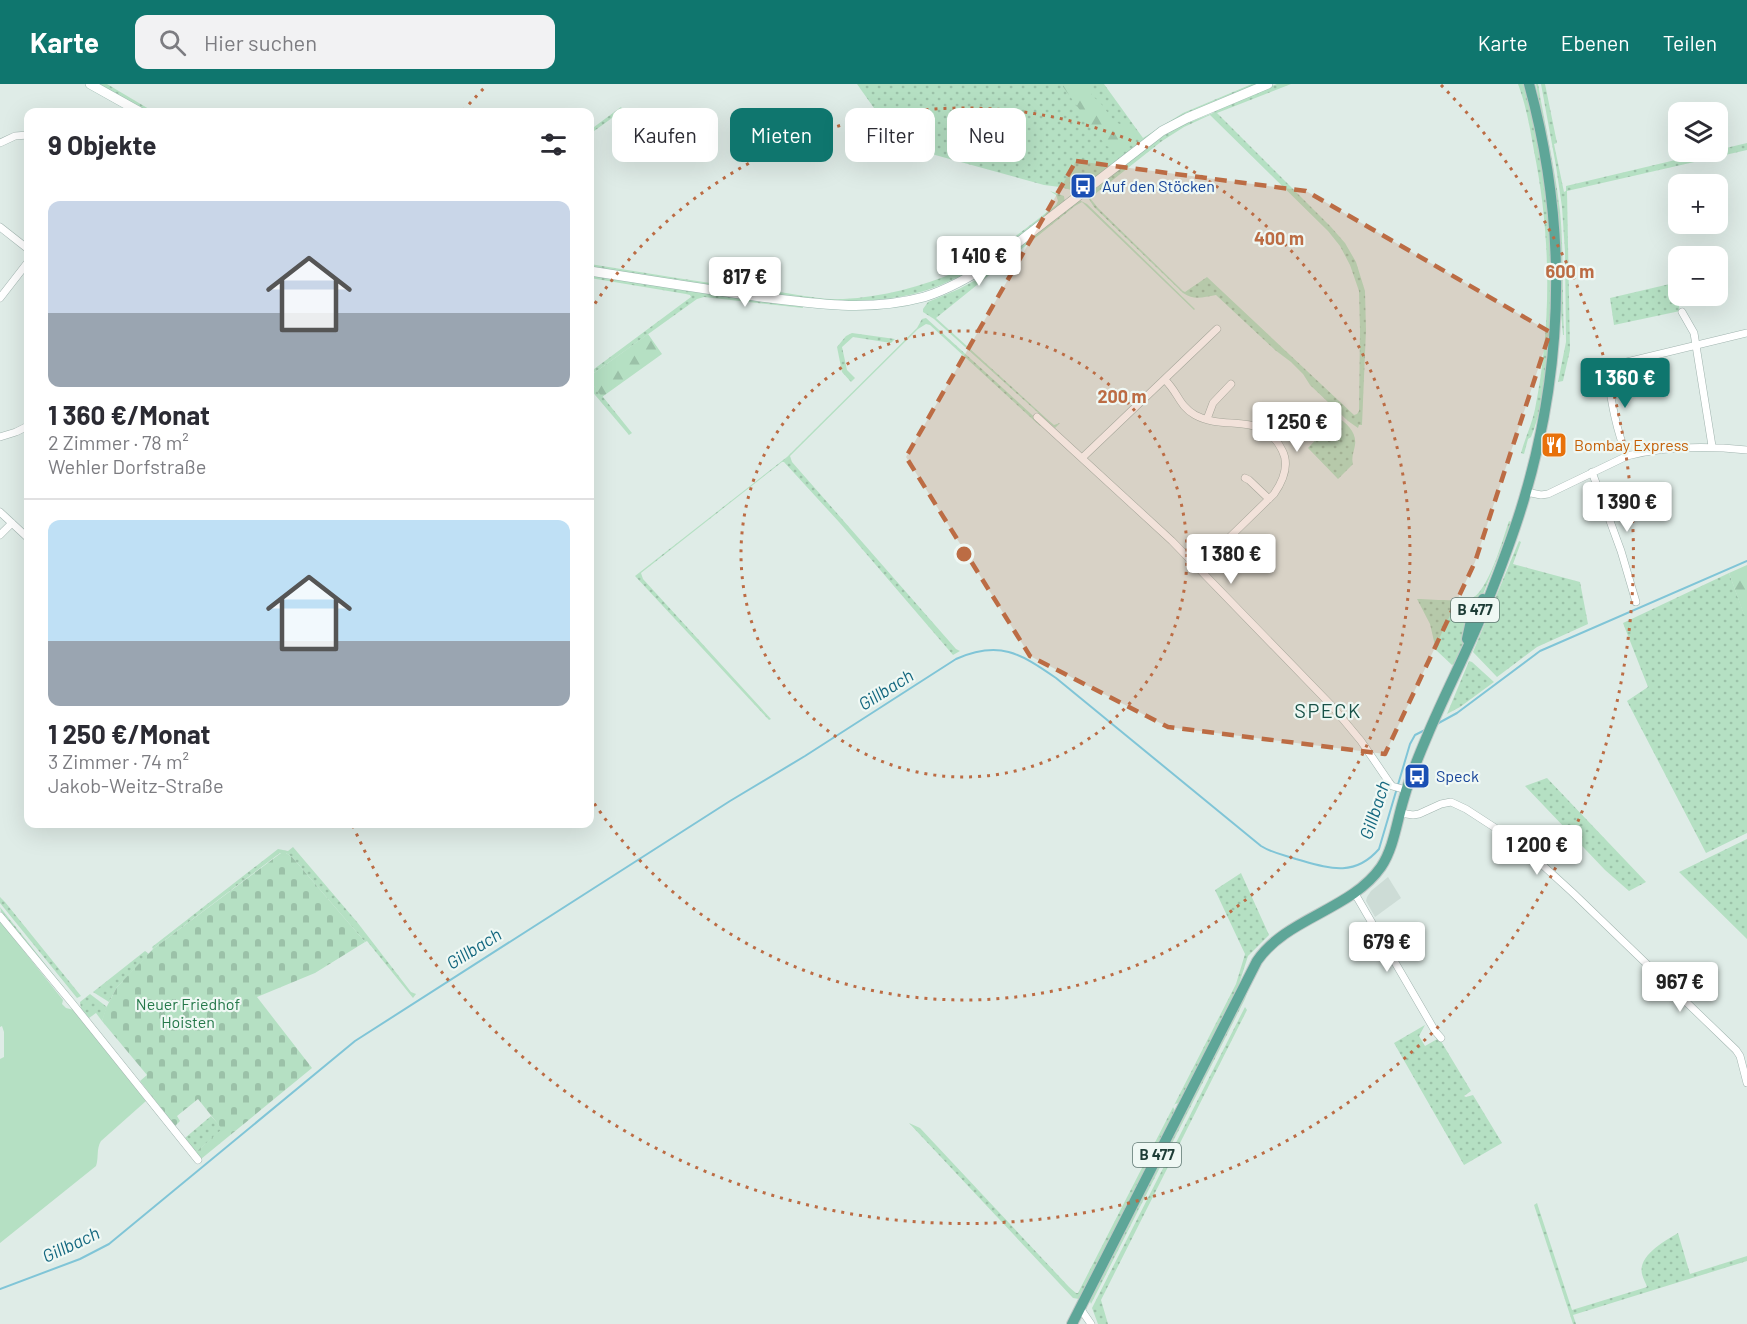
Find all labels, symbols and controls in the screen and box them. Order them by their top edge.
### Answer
search box [135,15,555,69]
text: Karte [30,25,99,59]
icon: search [156,26,189,59]
text: Hier suchen [204,29,317,55]
text: Karte [1478,30,1528,55]
text: Ebenen [1561,30,1630,55]
text: Teilen [1663,30,1717,55]
map controls [1668,102,1728,306]
button: layers [1668,102,1728,162]
chip: Kaufen [612,108,718,162]
chip: Mieten [730,108,833,162]
chip: Filter [845,108,935,162]
chip: Neu [947,108,1026,162]
icon: filters [537,128,570,161]
text: 9 Objekte [48,129,156,160]
bus stop icon: Auf den Stöcken [1068,171,1098,201]
button: + [1668,174,1728,234]
place label: Auf den Stöcken [1102,176,1215,195]
text: 400 m [1254,227,1304,249]
pin: 1 410 € [924,236,1034,287]
icon: home [255,240,363,348]
text: 1 410 € [951,243,1007,267]
button: − [1668,246,1728,306]
pin: 817 € [703,257,787,308]
text: 600 m [1546,260,1594,282]
text: 817 € [723,264,767,288]
pin: 1 360 € [1570,358,1680,409]
text: 1 360 € [1595,365,1655,389]
text: 200 m [1097,385,1147,407]
text: 1 360 €/Monat [48,399,210,430]
pin: 1 250 € [1242,402,1352,453]
text: 1 250 € [1266,409,1328,433]
text: 2 Zimmer · 78 m² [48,430,189,454]
restaurant icon: Bombay Express [1539,430,1569,460]
place label: Bombay Express [1574,435,1689,454]
text: Wehler Dorfstraße [48,454,206,478]
pin: 1 390 € [1572,482,1682,533]
text: 1 390 € [1597,489,1657,513]
pin: 1 380 € [1176,534,1286,585]
text: 1 380 € [1201,541,1261,565]
centre of rings [954,544,974,564]
icon: home [255,559,363,667]
road number: B 477 [1451,598,1499,622]
water label: Gillbach [854,664,917,715]
district label: SPECK [1294,698,1362,722]
text: 1 250 €/Monat [48,718,210,749]
text: 3 Zimmer · 74 m² [48,749,189,773]
bus stop icon: Speck [1402,761,1432,791]
place label: Speck [1436,766,1479,785]
text: Jakob-Weitz-Straße [48,773,224,797]
water label: Gillbach [1354,777,1394,842]
pin: 1 200 € [1482,825,1592,876]
text: 1 200 € [1506,832,1568,856]
pin: 679 € [1345,922,1429,973]
water label: Gillbach [442,923,505,974]
text: 679 € [1363,929,1411,953]
pin: 967 € [1638,962,1722,1013]
text: 967 € [1656,969,1704,993]
park label: Neuer Friedhof Hoisten [136,994,240,1031]
road number: B 477 [1133,1143,1181,1167]
water label: Gillbach [38,1221,103,1267]

